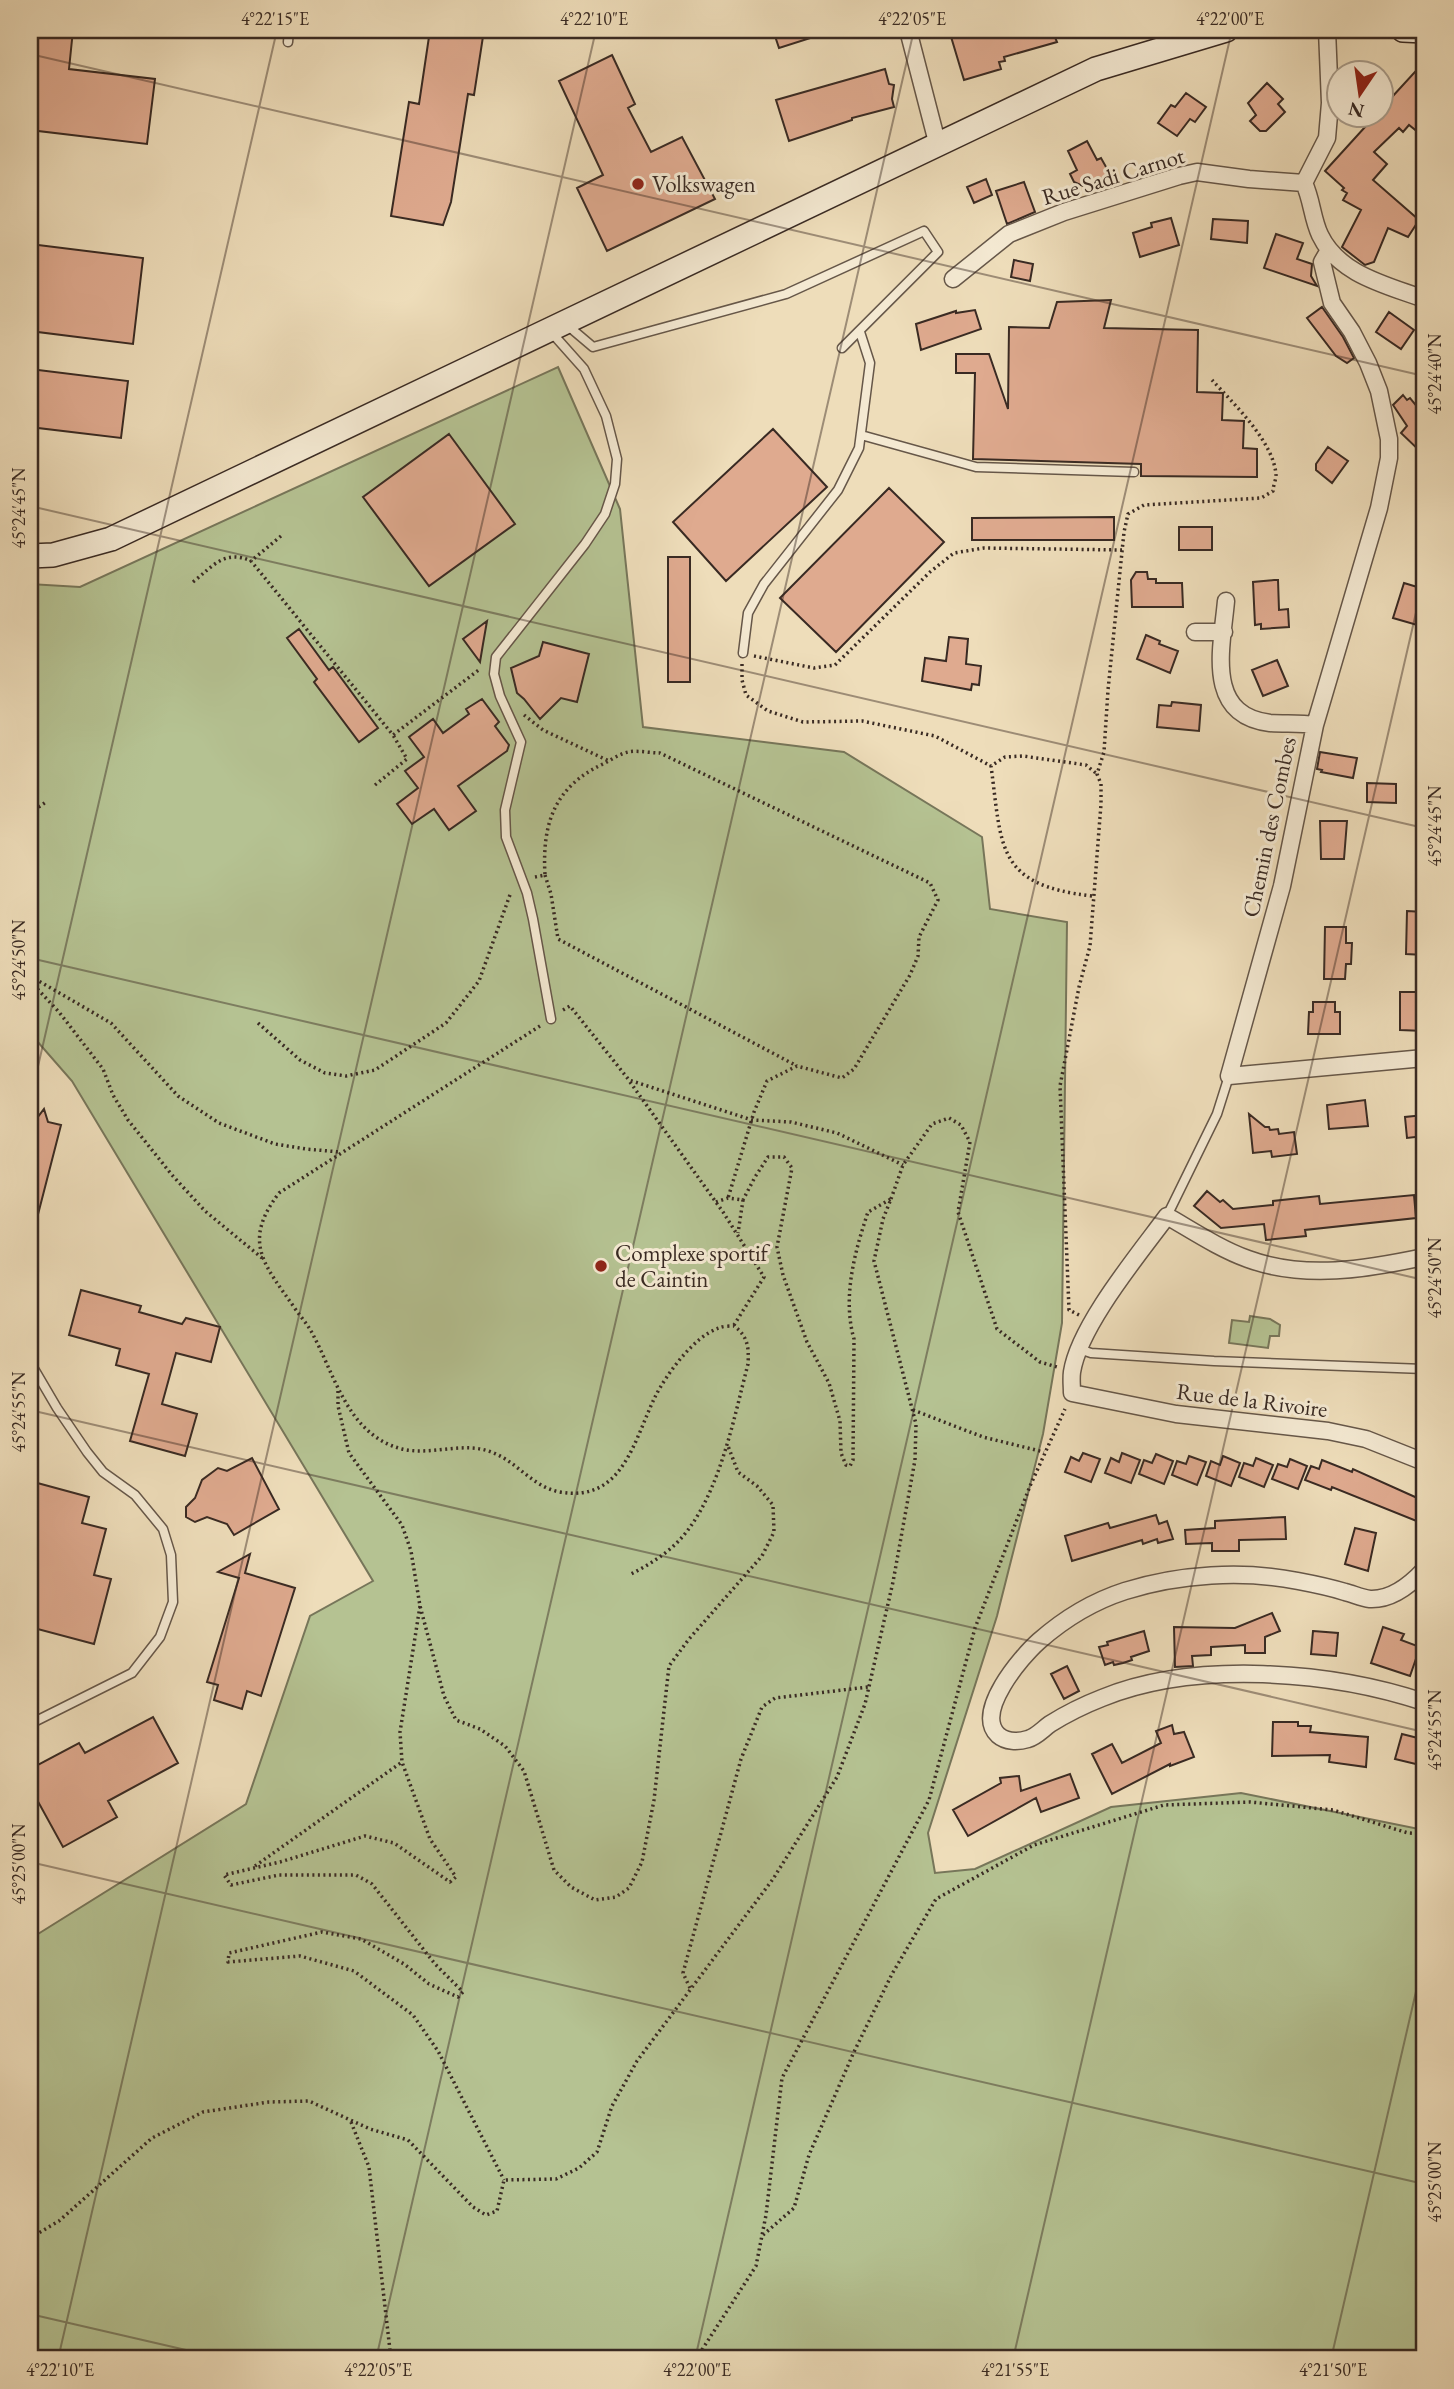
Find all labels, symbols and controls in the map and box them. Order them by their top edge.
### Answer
text: 4°22'15"E [241,7,309,30]
text: 4°22'10"E [560,7,628,30]
text: 4°22'05"E [878,7,946,30]
text: 4°22'00"E [1196,7,1264,30]
north arrow [1324,60,1394,130]
text: N [1345,96,1367,124]
street label: Rue Sadi Carnot [1038,140,1189,212]
place label: Volkswagen [652,169,756,199]
marker: Volkswagen [630,176,646,192]
text: 45°24'40"N [1423,333,1446,414]
text: 45°24'45"N [7,467,30,548]
street label: Chemin des Combes [1235,734,1303,920]
text: 45°24'45"N [1423,785,1446,866]
text: 45°24'50"N [7,919,30,1000]
text: 45°24'50"N [1423,1237,1446,1318]
place label: Complexe sportif de Caintin [615,1238,771,1294]
marker: Complexe sportif de Caintin [593,1258,609,1274]
text: 45°24'55"N [7,1371,30,1452]
street label: Rue de la Rivoire [1175,1376,1329,1424]
text: 45°24'55"N [1423,1689,1446,1770]
text: 45°25'00"N [7,1823,30,1904]
text: 45°25'00"N [1423,2141,1446,2222]
text: 4°22'10"E [26,2358,94,2381]
text: 4°22'05"E [344,2358,412,2381]
text: 4°22'00"E [663,2358,731,2381]
text: 4°21'55"E [981,2358,1049,2381]
text: 4°21'50"E [1299,2358,1367,2381]

